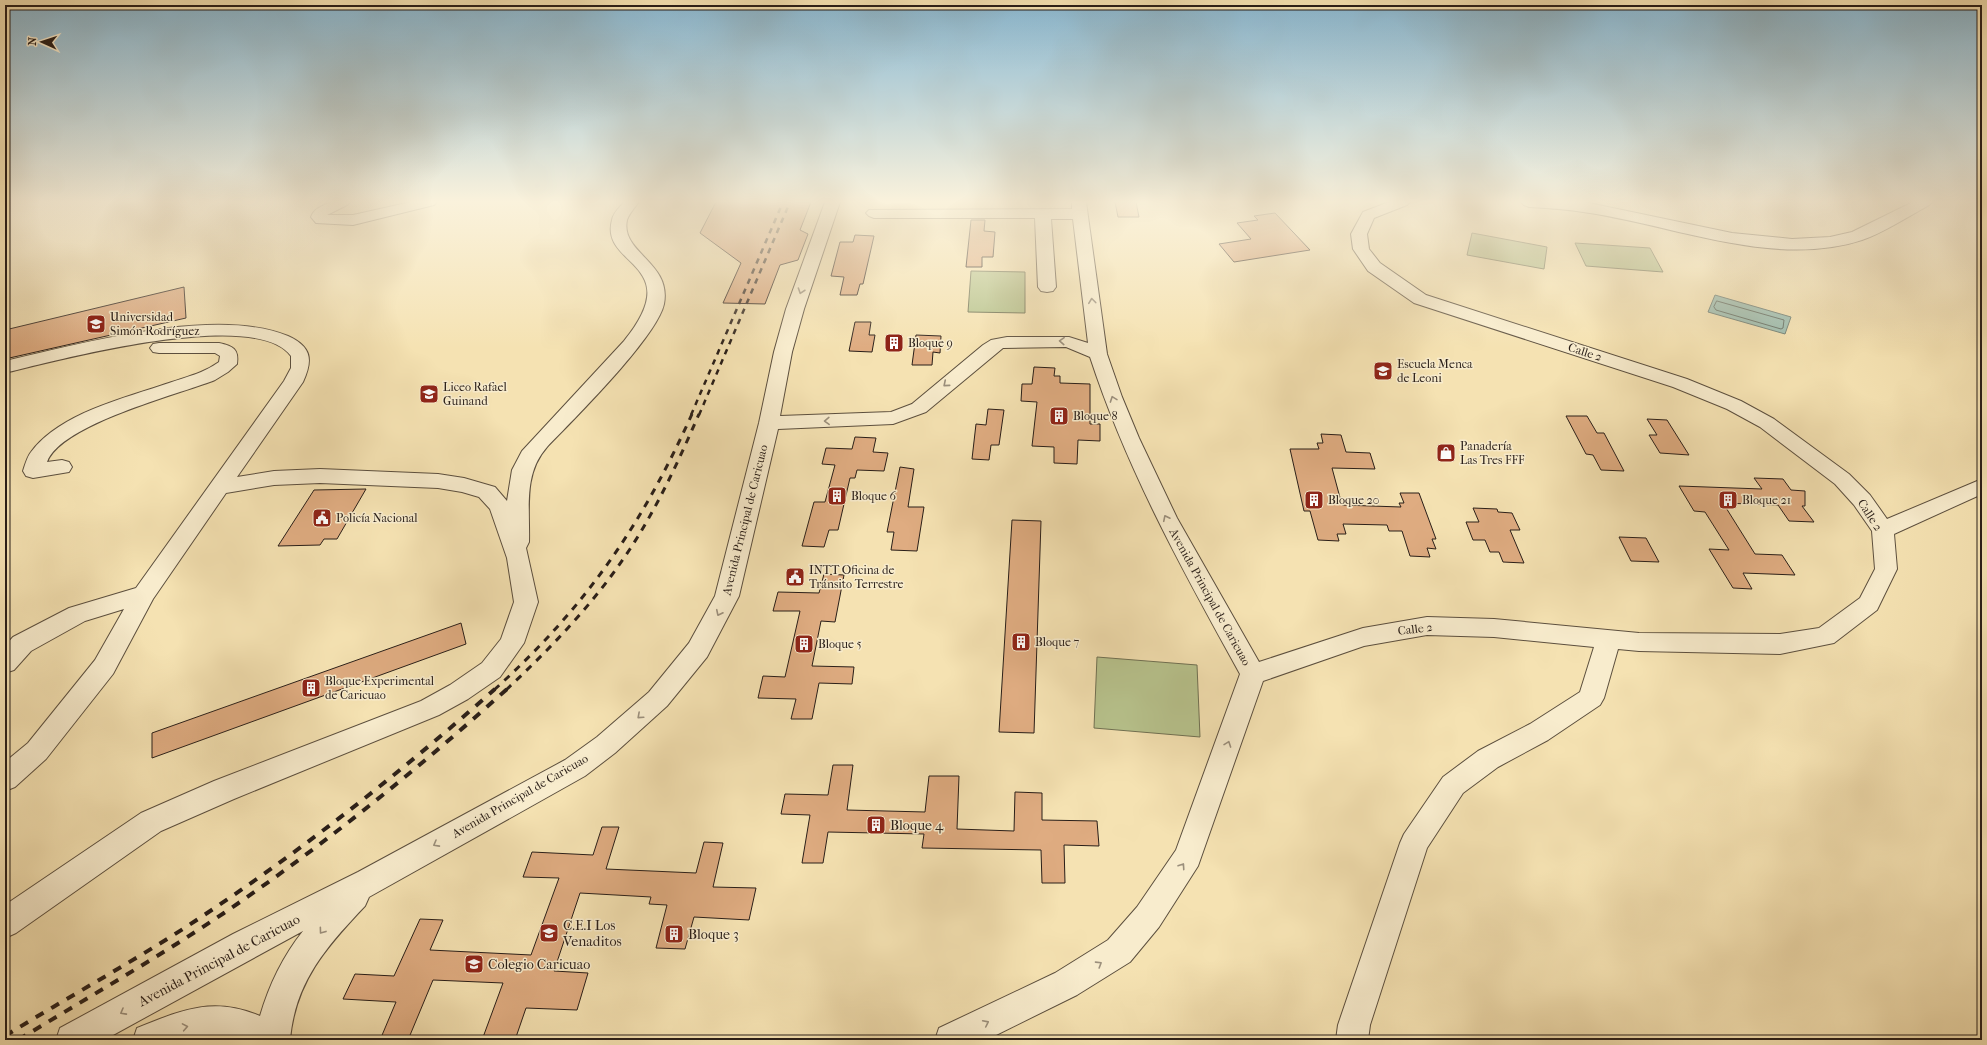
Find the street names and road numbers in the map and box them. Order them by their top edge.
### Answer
street label: Calle 2 [1566,340,1604,364]
street label: Avenida Principal de Caricuao [719,443,771,598]
street label: Calle 2 [1855,497,1885,533]
street label: Avenida Principal de Caricuao [1166,525,1254,668]
street label: Calle 2 [1397,620,1433,638]
street label: Avenida Principal de Caricuao [449,751,591,841]
street label: Avenida Principal de Caricuao [135,911,303,1011]

